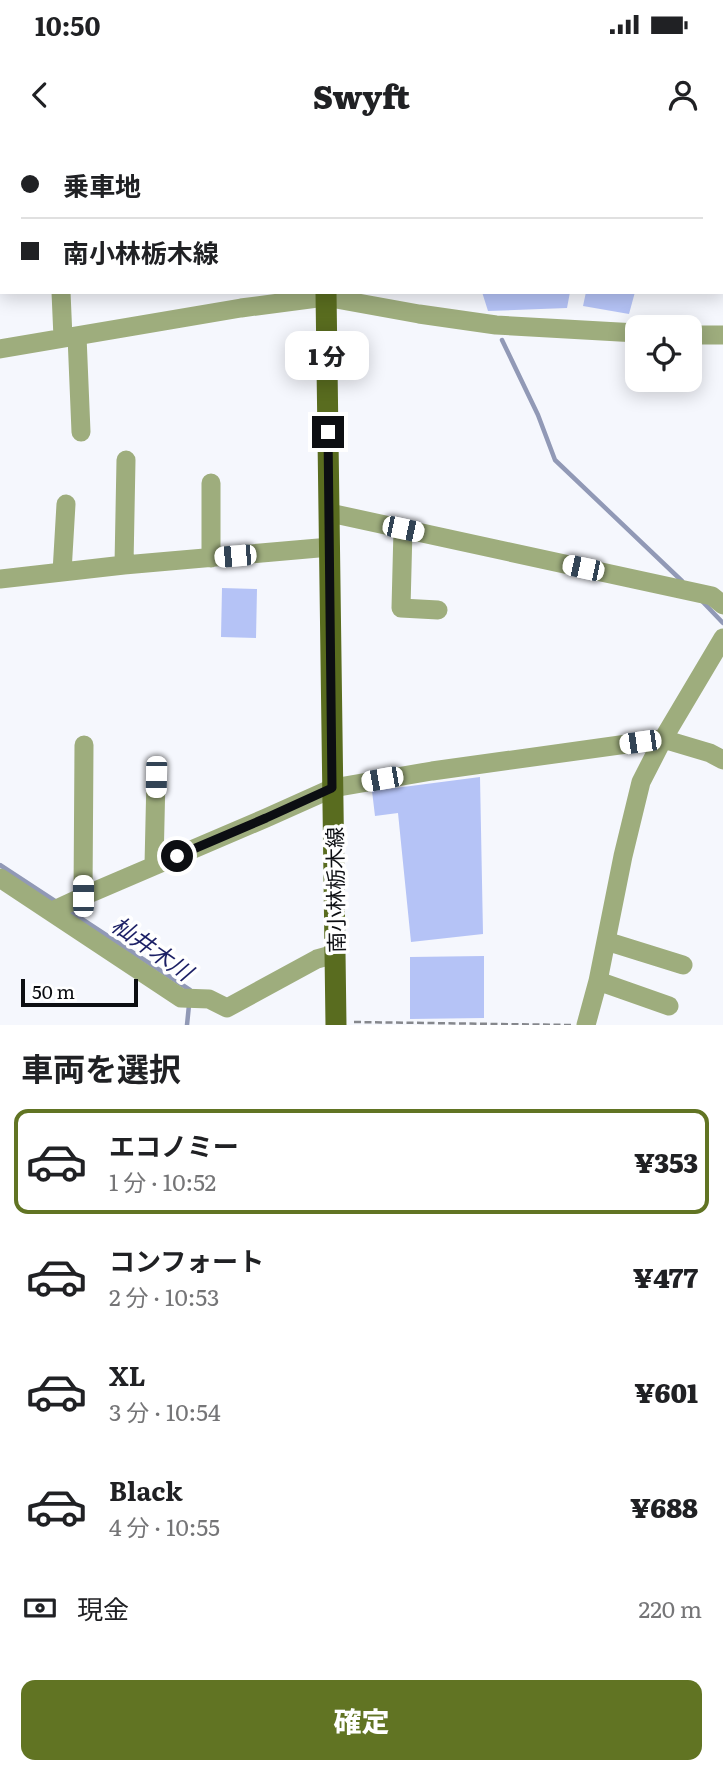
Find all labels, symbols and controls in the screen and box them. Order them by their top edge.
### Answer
text: 10:50 [35,5,101,44]
text: Swyft [313,71,410,119]
icon: back [21,76,59,114]
icon: person [664,76,702,114]
text: 乗車地 [63,165,141,204]
text: 南小林栃木線 [63,232,219,271]
map controls [625,315,702,392]
button: locate [625,315,702,392]
callout: 1 分 [286,330,370,380]
text: 1 分 [308,338,346,372]
route end [312,416,344,448]
car [381,514,426,544]
car [214,544,257,568]
car [561,553,606,583]
car [618,729,663,755]
car [146,756,167,798]
car [360,765,405,793]
street label: 南小林栃木線 [317,827,351,953]
route start [161,840,193,872]
car [73,875,94,917]
water label: 杣井木川 [106,907,203,989]
scale bar [21,976,138,1008]
text: 50 m [32,977,75,1005]
text: 車両を選択 [21,1043,181,1091]
text: エコノミー [109,1125,239,1164]
icon: car [25,1130,88,1193]
text: ¥353 [634,1142,698,1181]
text: 1 分 · 10:52 [109,1164,216,1198]
text: コンフォート [109,1240,264,1279]
icon: car [25,1245,88,1308]
text: ¥477 [633,1257,698,1296]
text: 2 分 · 10:53 [109,1279,220,1313]
text: XL [109,1355,146,1394]
icon: car [25,1360,88,1423]
text: ¥601 [635,1372,698,1411]
text: 3 分 · 10:54 [109,1394,221,1428]
text: Black [109,1470,183,1509]
icon: car [25,1475,88,1538]
text: ¥688 [630,1487,698,1526]
text: 4 分 · 10:55 [109,1509,220,1543]
text: 現金 [77,1588,129,1627]
icon: cash [21,1589,59,1627]
text: 220 m [638,1591,702,1625]
button: 確定 [21,1680,702,1760]

